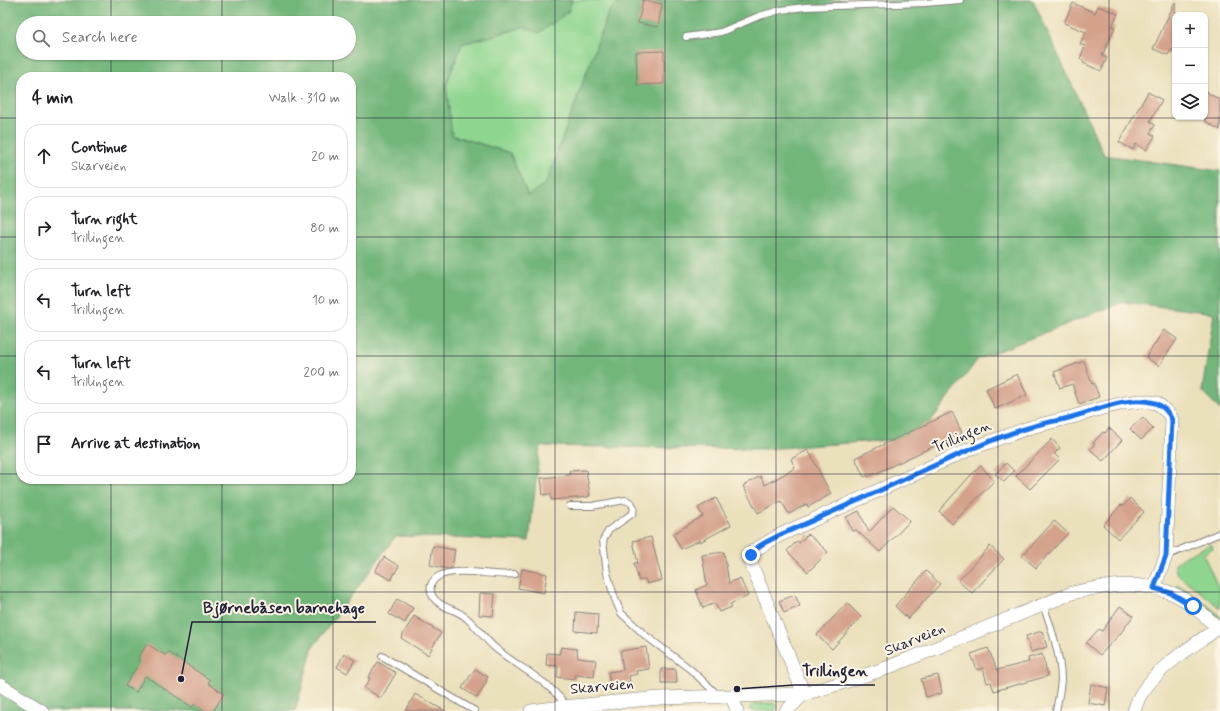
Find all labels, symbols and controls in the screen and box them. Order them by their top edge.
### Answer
map controls [1172,12,1208,120]
button: + [1172,12,1208,48]
search box [16,16,356,60]
icon: search [30,27,52,49]
text: Search here [62,28,138,48]
button: − [1172,48,1208,84]
button: layers [1172,84,1208,120]
text: 4 min [32,87,73,109]
text: Walk · 310 m [269,90,340,107]
text: Continue [71,138,127,158]
icon: ahead [33,145,55,167]
text: 20 m [311,148,339,165]
text: Skarveien [71,158,126,175]
text: Turn right [71,210,138,230]
icon: right [33,217,55,239]
text: 80 m [310,220,339,237]
text: Trillingen [71,230,125,247]
text: Turn left [71,282,131,302]
icon: left [33,289,55,311]
text: 10 m [312,292,339,309]
text: Trillingen [71,302,125,319]
text: Turn left [71,354,131,374]
icon: left [33,361,55,383]
text: 200 m [304,364,339,381]
text: Trillingen [71,374,125,391]
street label: Trillingen [930,416,995,459]
icon: arrive [33,433,55,455]
text: Arrive at destination [71,434,200,454]
route end [742,546,760,564]
callout: Bjørnebåsen barnehage [192,594,376,622]
route start [1184,597,1202,615]
text: Bjørnebåsen barnehage [203,598,365,620]
street label: Skarveien [882,619,948,661]
callout: Trillingen [794,657,875,685]
text: Trillingen [802,661,868,684]
street label: Skarveien [569,674,635,700]

